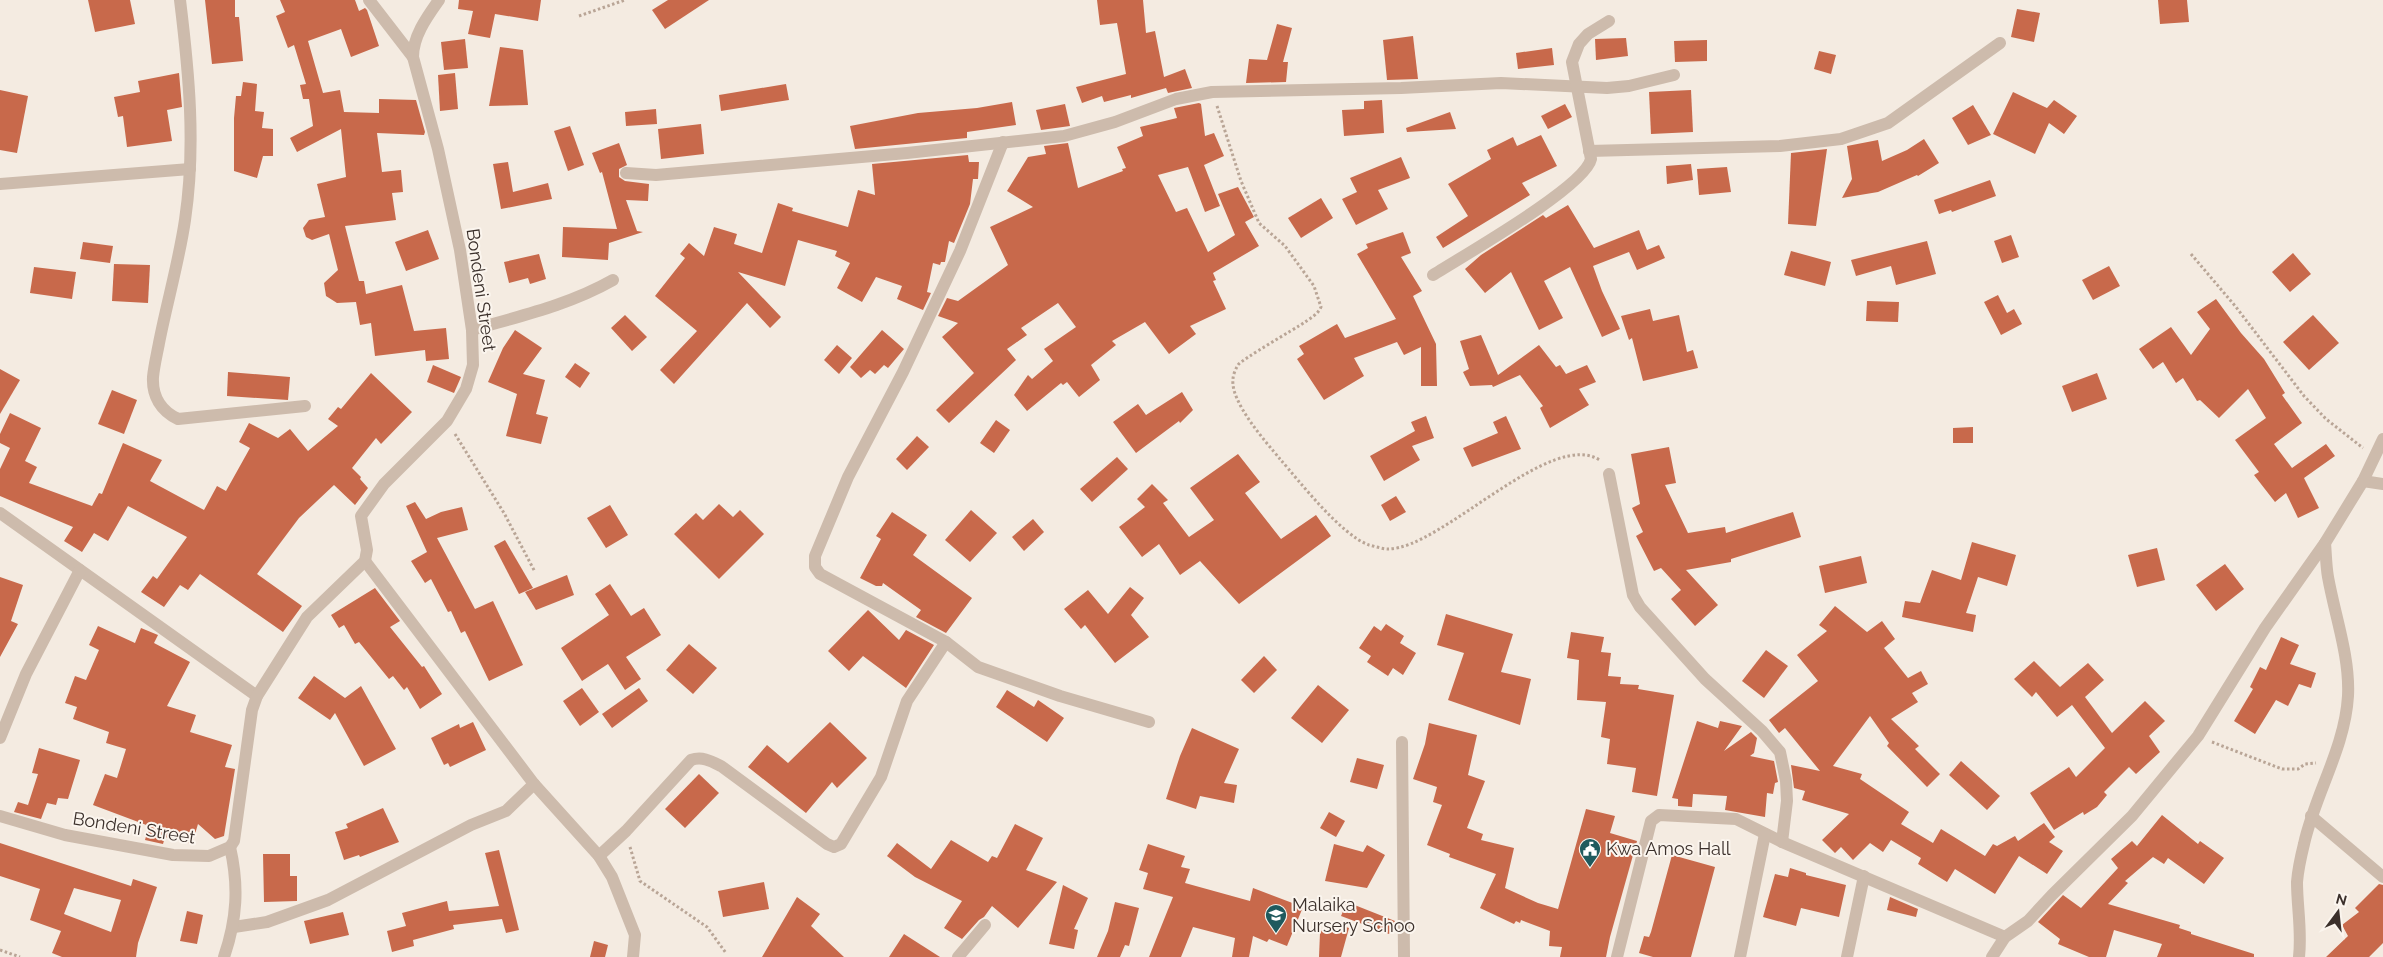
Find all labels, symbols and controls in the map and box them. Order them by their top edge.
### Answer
street label: Bondeni Street [462,227,501,353]
street label: Bondeni Street [71,807,197,848]
public building icon: Kwa Amos Hall [1578,837,1602,868]
place label: Kwa Amos Hall [1606,838,1731,859]
north arrow [2313,887,2363,937]
text: N [2334,890,2349,909]
place label: Malaika Nursery Schoo [1292,894,1415,936]
school or university icon: Malaika Nursery Schoo [1264,903,1288,934]

